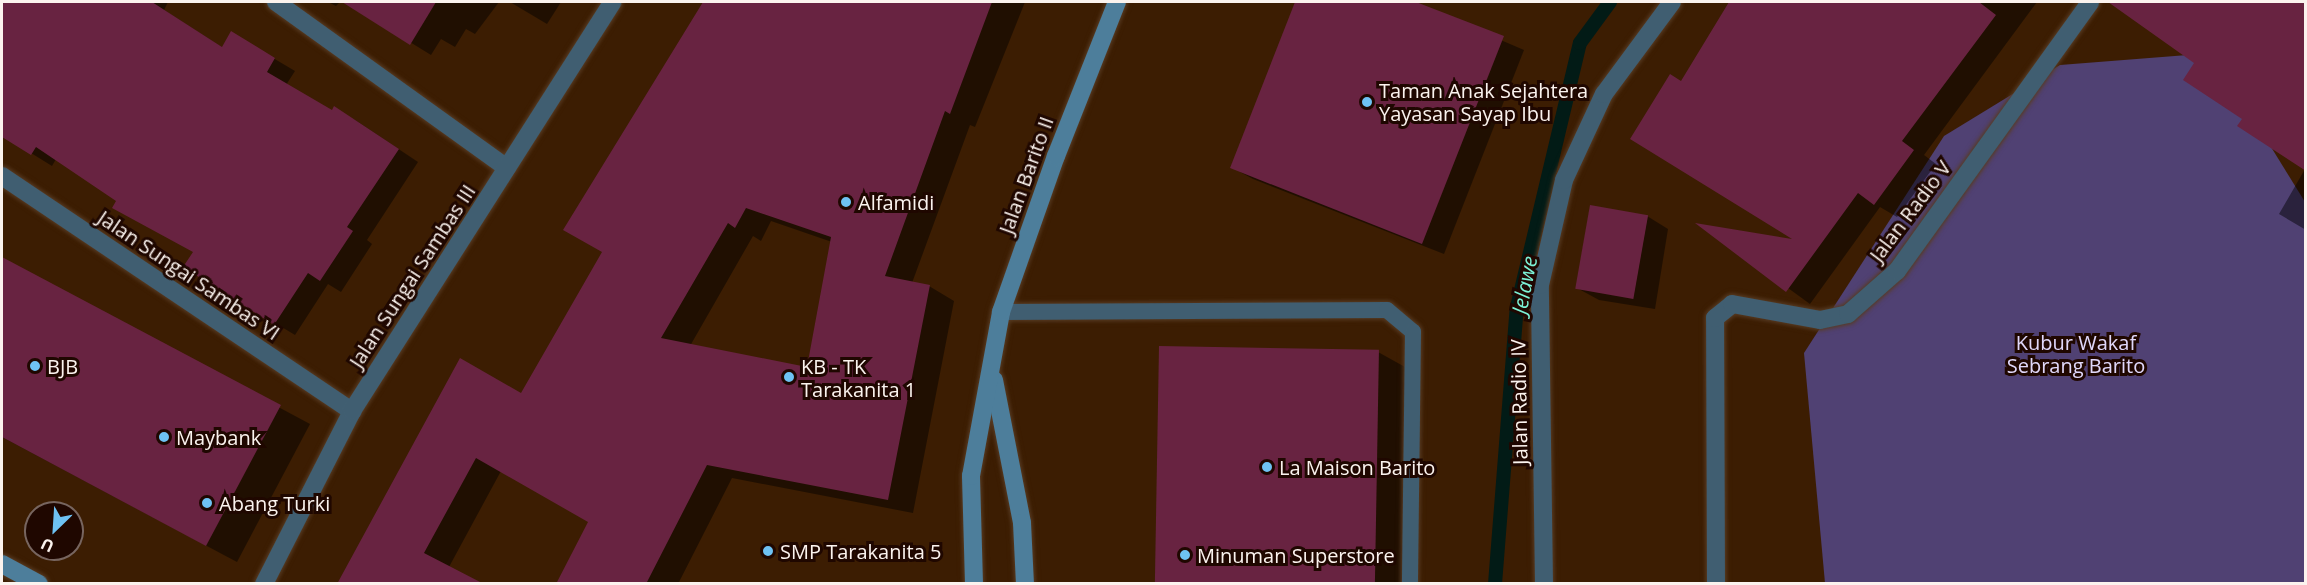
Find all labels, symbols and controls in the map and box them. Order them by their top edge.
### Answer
place label: Taman Anak Sejahtera Yayasan Sayap Ibu [1379,78,1588,125]
marker: Taman Anak Sejahtera Yayasan Sayap Ibu [1360,95,1374,109]
street label: Jalan Barito II [994,113,1058,237]
street label: Jalan Radio V [1864,156,1956,266]
street label: Jalan Sungai Sambas III [344,180,480,372]
place label: Alfamidi [858,190,934,214]
marker: Alfamidi [839,195,853,209]
street label: Jalan Sungai Sambas VI [94,205,284,345]
water label: Jelawe [1506,254,1542,316]
park label: Kubur Wakaf Sebrang Barito [2007,331,2145,378]
street label: Jalan Radio IV [1506,339,1532,465]
place label: BJB [47,354,78,378]
place label: KB - TK Tarakanita 1 [801,354,916,401]
marker: BJB [28,359,42,373]
marker: KB - TK Tarakanita 1 [782,370,796,384]
place label: Maybank [176,425,261,449]
marker: Maybank [157,430,171,444]
place label: La Maison Barito [1279,455,1435,479]
marker: La Maison Barito [1260,460,1274,474]
place label: Abang Turki [219,491,330,515]
marker: Abang Turki [200,496,214,510]
north arrow [24,501,84,561]
text: U [37,533,57,558]
place label: SMP Tarakanita 5 [780,539,941,563]
place label: Minuman Superstore [1197,543,1395,567]
marker: SMP Tarakanita 5 [761,544,775,558]
marker: Minuman Superstore [1178,548,1192,562]

